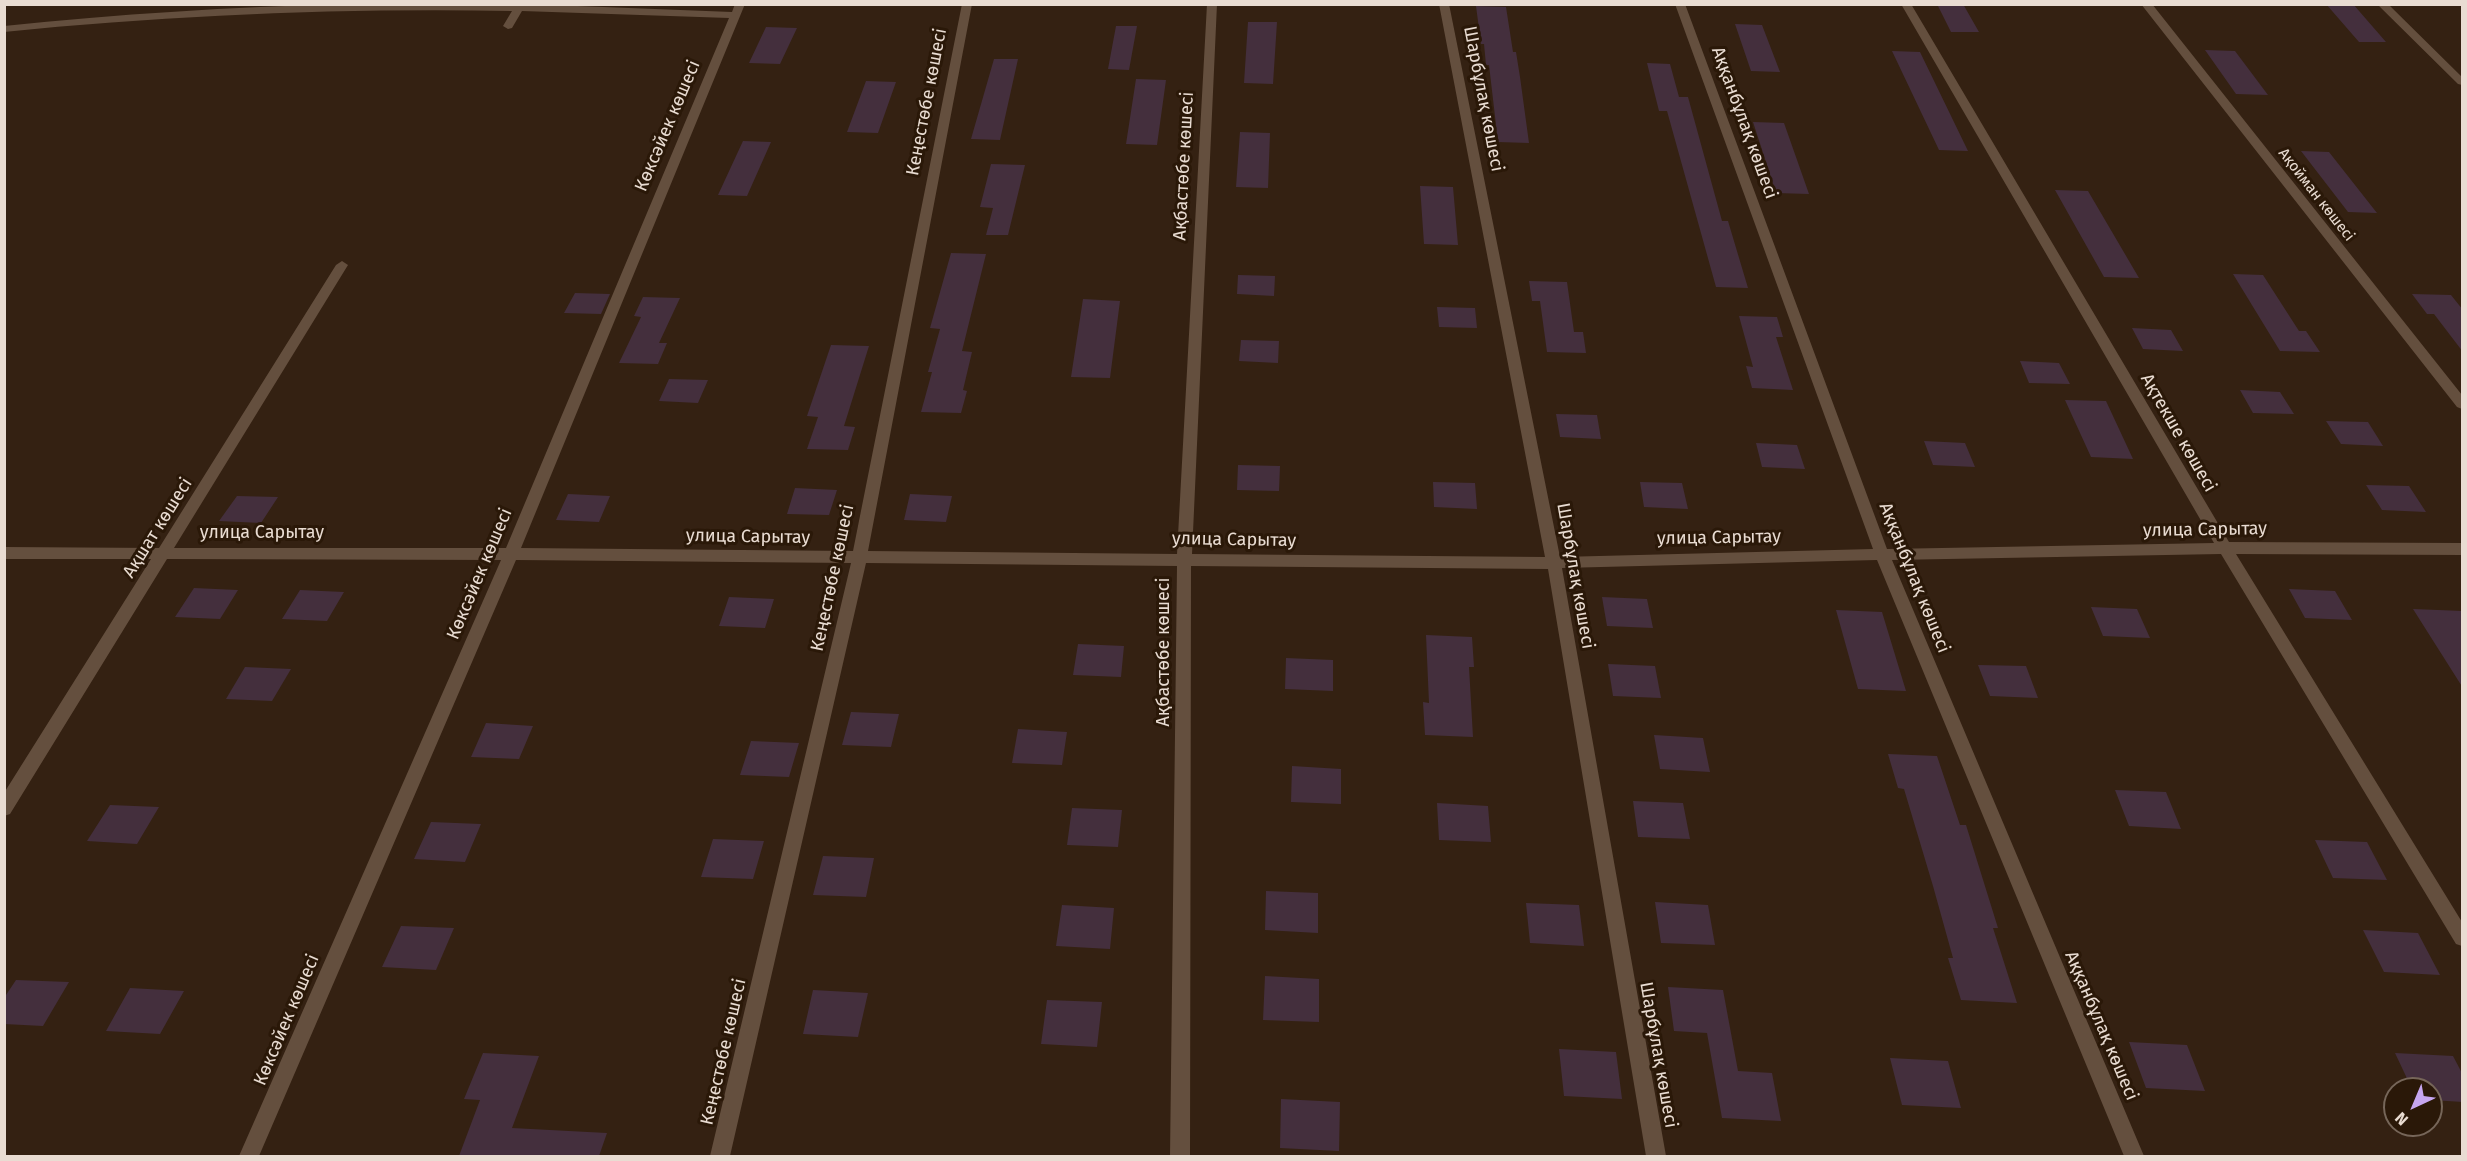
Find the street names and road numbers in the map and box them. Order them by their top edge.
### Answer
street label: Шарбұлақ көшесі [1458,24,1508,174]
street label: Кеңестөбе көшесі [902,26,952,178]
street label: Аққанбұлақ көшесі [1706,44,1782,202]
street label: Көксәйек көшесі [631,57,705,195]
street label: Ақбастөбе көшесі [1169,91,1199,241]
street label: Ақойман көшесі [2274,145,2358,245]
street label: Ақтекше көшесі [2135,370,2221,496]
street label: Ақшат көшесі [119,474,197,582]
street label: Аққанбұлақ көшесі [1874,500,1954,656]
street label: Шарбұлақ көшесі [1552,501,1598,651]
street label: Кеңестөбе көшесі [807,503,859,653]
street label: Көксәйек көшесі [443,505,517,643]
street label: улица Сарытау [2143,518,2267,542]
street label: улица Сарытау [200,522,324,544]
street label: улица Сарытау [686,525,810,549]
street label: улица Сарытау [1657,526,1781,550]
street label: улица Сарытау [1172,528,1296,552]
street label: Ақбастөбе көшесі [1153,578,1175,726]
street label: Аққанбұлақ көшесі [2060,948,2142,1104]
street label: Көксәйек көшесі [250,951,324,1089]
street label: Кеңестөбе көшесі [697,977,751,1127]
street label: Шарбұлақ көшесі [1635,980,1681,1130]

